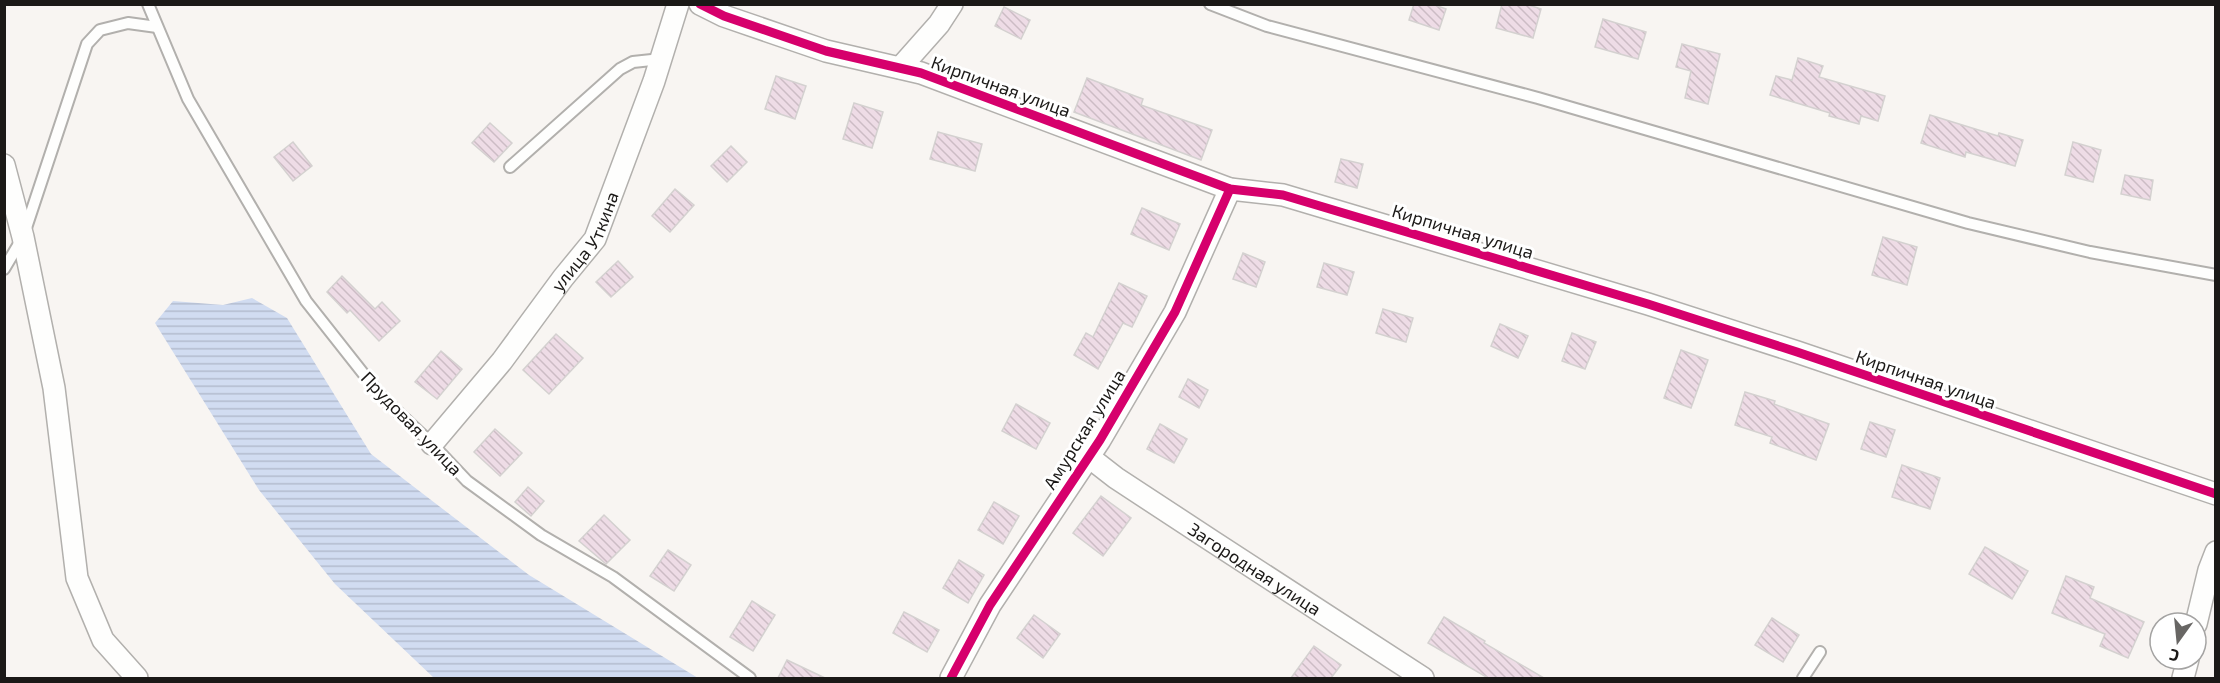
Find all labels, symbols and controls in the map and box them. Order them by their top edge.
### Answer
street label: Кирпичная улица [928,51,1074,121]
street label: улица Уткина [546,188,623,295]
street label: Кирпичная улица [1390,199,1536,263]
street label: Кирпичная улица [1853,345,1999,413]
street label: Амурская улица [1038,365,1130,493]
street label: Прудовая улица [357,366,467,480]
street label: Загородная улица [1184,518,1325,620]
north arrow [2148,611,2208,671]
text: С [2167,646,2181,666]

